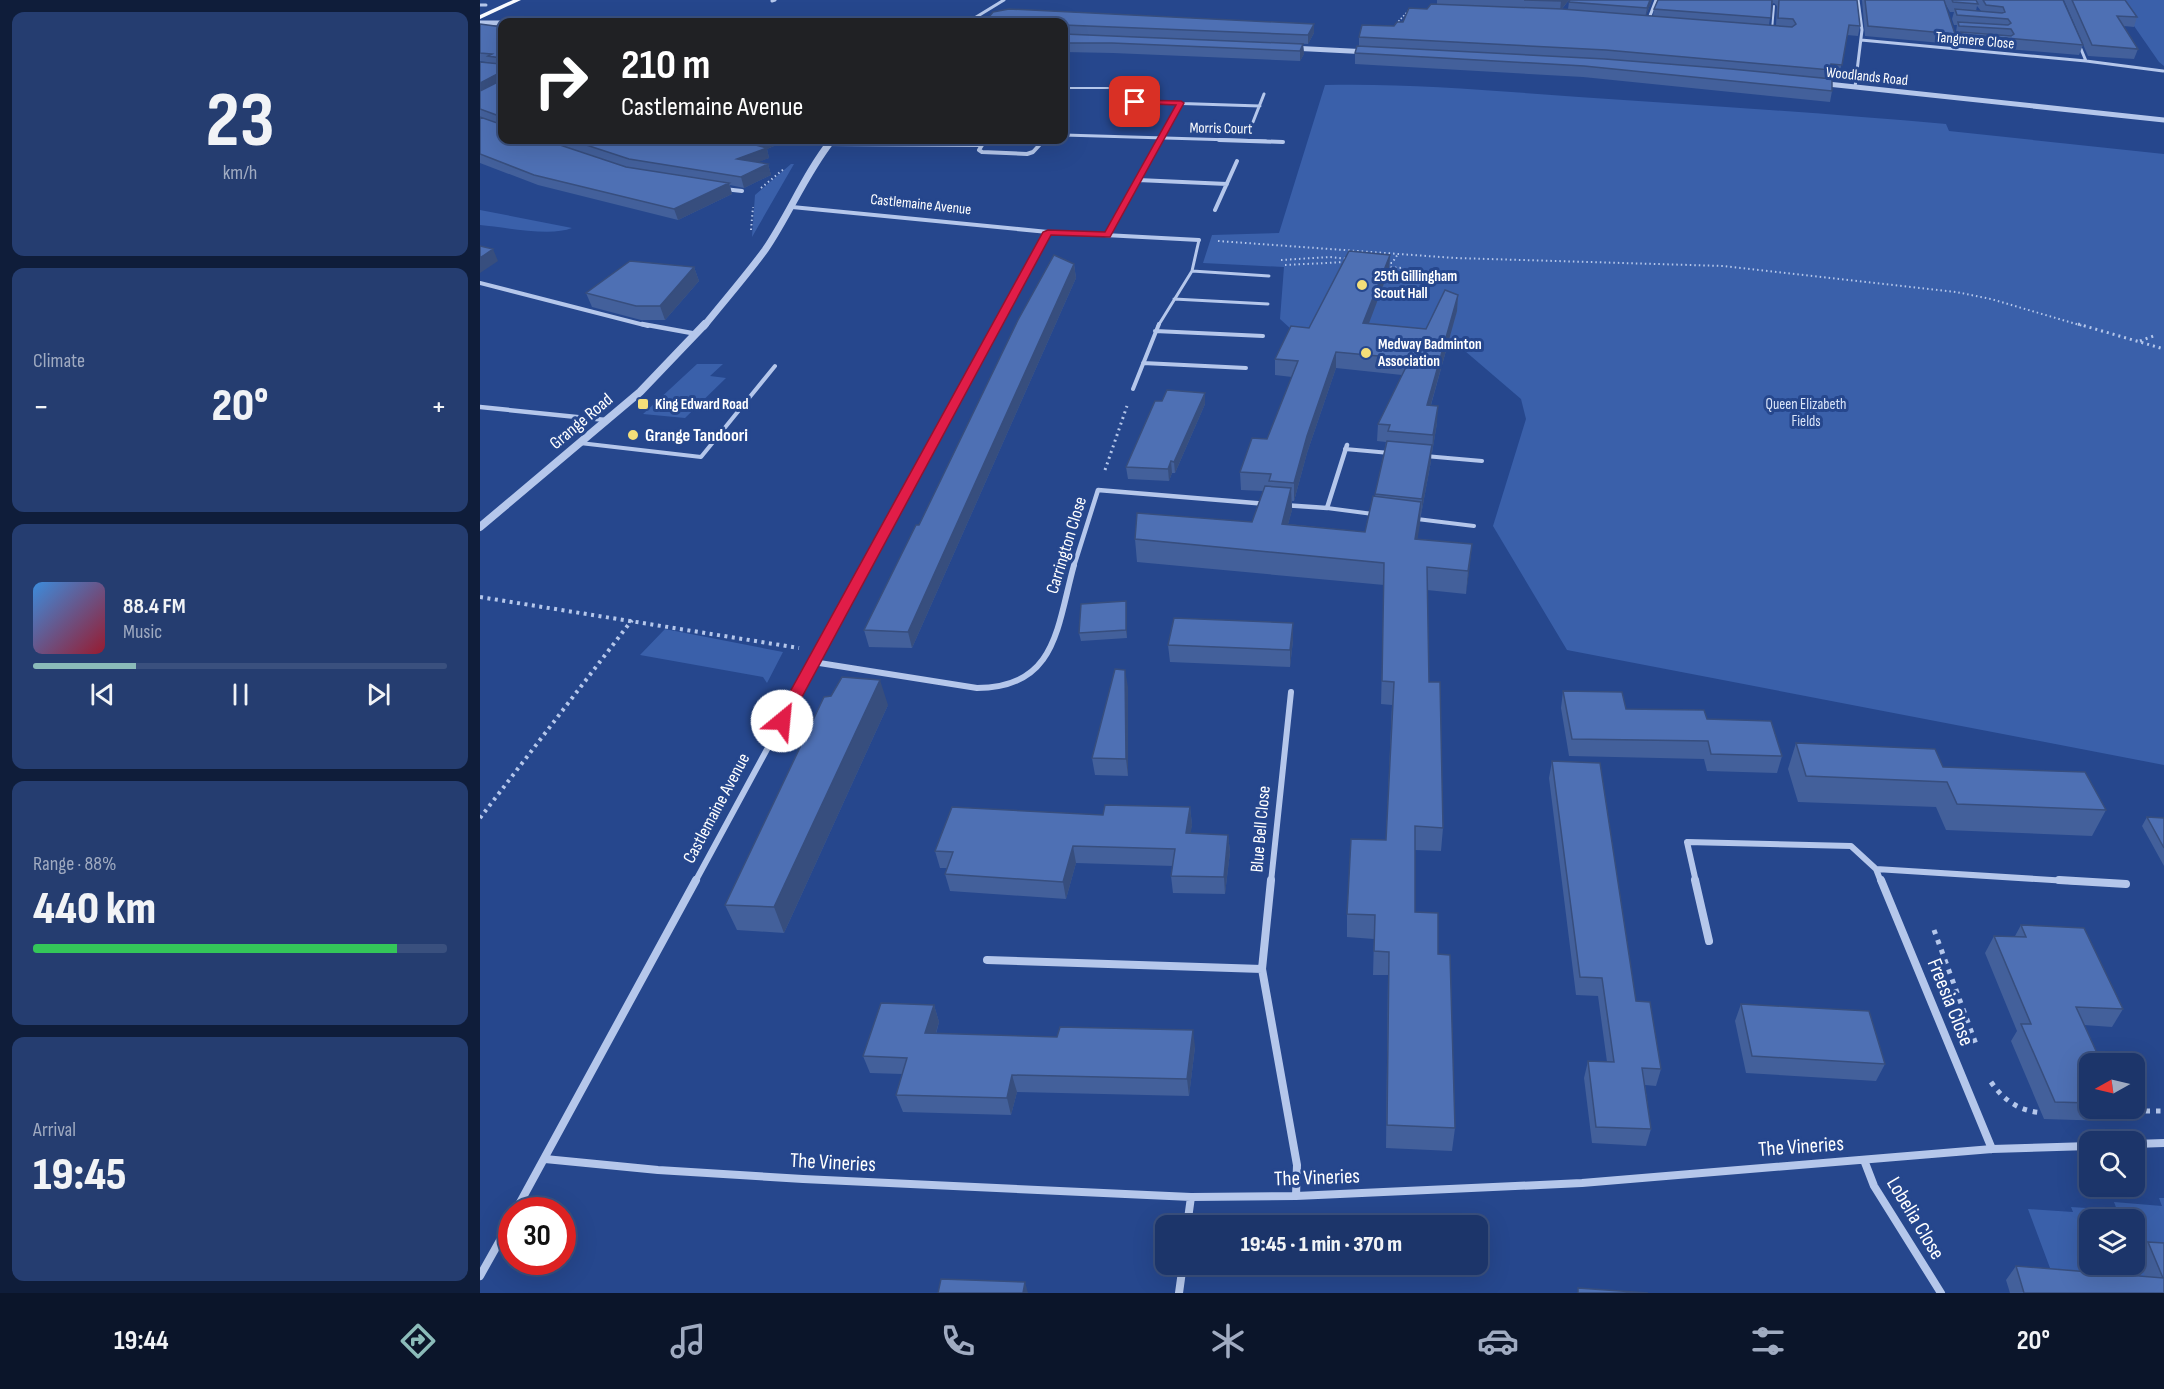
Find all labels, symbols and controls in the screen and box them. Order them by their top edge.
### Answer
street label: Tangmere Close [1935,28,2015,53]
text: 210 m [621,40,710,91]
icon: right [522,42,600,120]
street label: Woodlands Road [1825,63,1909,90]
text: 23 [205,75,275,168]
pin [1109,76,1160,127]
icon: arrive [1118,85,1151,118]
text: Castlemaine Avenue [621,91,803,123]
street label: Morris Court [1189,118,1253,139]
text: km/h [223,161,257,185]
street label: Castlemaine Avenue [870,190,972,219]
place label: 25th Gillingham Scout Hall [1374,267,1457,303]
marker: 25th Gillingham Scout Hall [1355,278,1369,292]
place label: Medway Badminton Association [1377,335,1482,371]
marker: Medway Badminton Association [1359,346,1373,360]
text: Climate [33,349,85,373]
text: 20° [212,379,268,434]
text: − [33,387,49,427]
text: + [431,387,447,427]
street label: Grange Road [546,389,617,454]
place label: King Edward Road [655,395,749,414]
park label: Queen Elizabeth Fields [1766,395,1846,431]
marker: King Edward Road [636,397,650,411]
place label: Grange Tandoori [645,425,748,446]
marker: Grange Tandoori [626,428,640,442]
street label: Carrington Close [1042,494,1091,596]
text: 88.4 FM [123,593,186,620]
text: Music [123,620,162,644]
icon: previous [86,678,119,711]
icon: pause [224,678,257,711]
icon: next [362,678,395,711]
position arrow [750,689,814,753]
street label: Castlemaine Avenue [679,750,754,867]
street label: Blue Bell Close [1246,785,1275,873]
text: Range · 88% [33,852,117,876]
text: 440 km [33,882,156,937]
street label: Freesia Close [1922,955,1979,1050]
north arrow [2079,1053,2145,1119]
map controls [2079,1053,2145,1275]
text: Arrival [33,1118,76,1142]
street label: The Vineries [1757,1131,1845,1162]
button: search [2079,1131,2145,1197]
text: 19:45 [33,1148,127,1203]
street label: The Vineries [789,1148,876,1177]
street label: The Vineries [1274,1164,1360,1191]
street label: Lobelia Close [1881,1172,1950,1264]
speed limit sign: 30 [498,1197,576,1275]
button: layers [2079,1209,2145,1275]
text: 19:45 · 1 min · 370 m [1241,1231,1402,1258]
icon: directions [397,1320,439,1362]
icon: music [667,1320,709,1362]
icon: phone [937,1320,979,1362]
icon: climate [1207,1320,1249,1362]
icon: car [1477,1320,1519,1362]
icon: filters [1747,1320,1789,1362]
text: 19:44 [114,1325,169,1357]
text: 20° [2017,1325,2050,1357]

